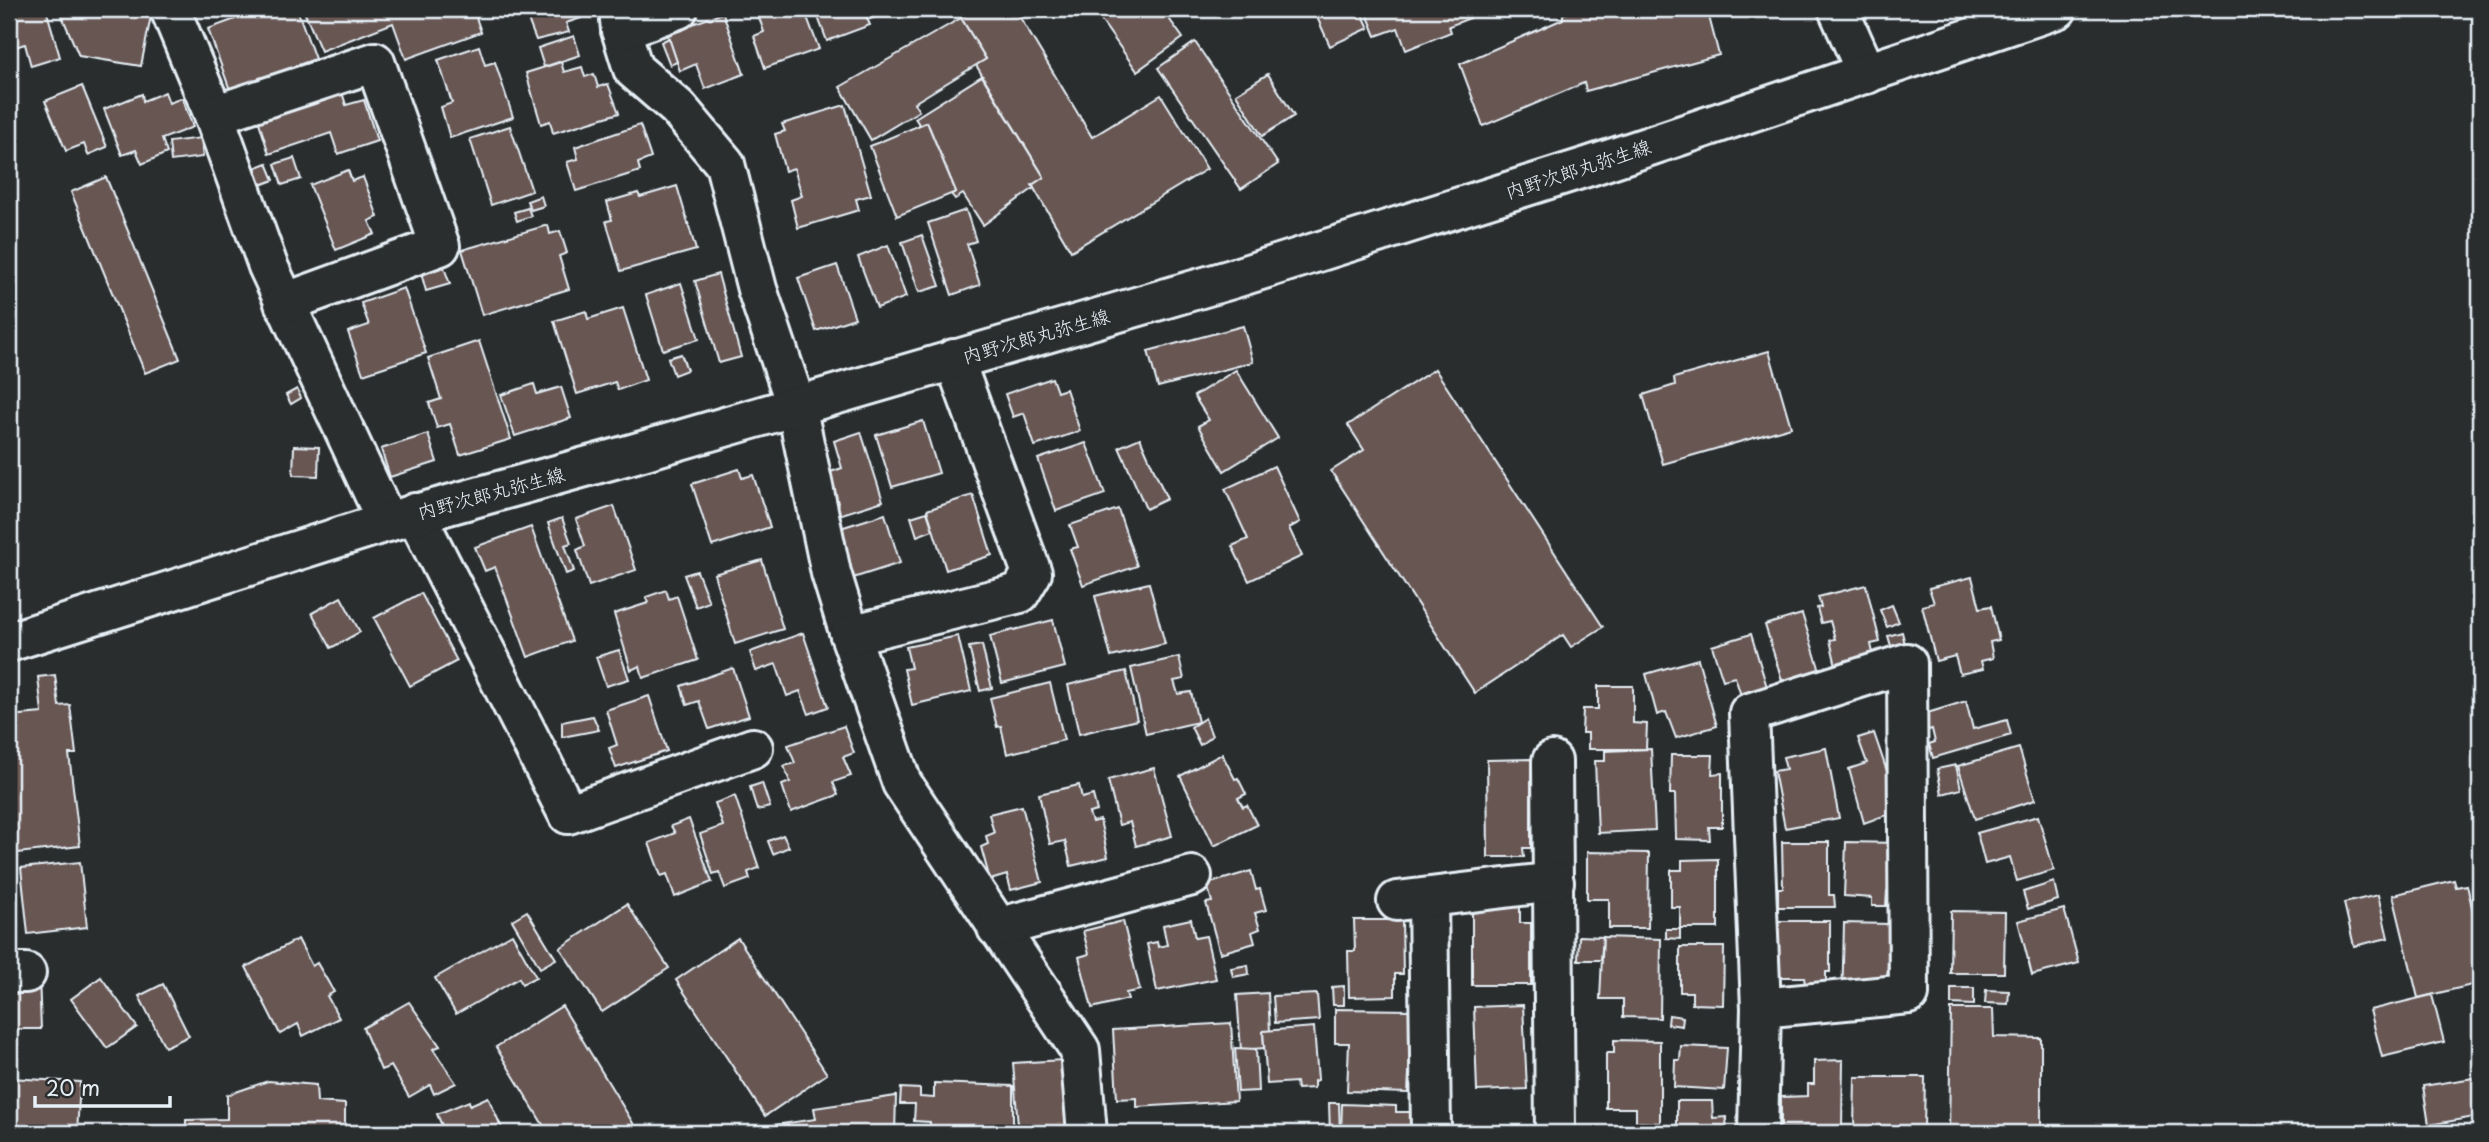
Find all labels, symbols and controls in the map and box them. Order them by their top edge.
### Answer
street label: 内野次郎丸弥生線 [1501,131,1654,205]
street label: 内野次郎丸弥生線 [959,301,1113,369]
street label: 内野次郎丸弥生線 [414,459,568,525]
scale bar [35,1065,170,1109]
text: 20 m [46,1071,100,1103]

